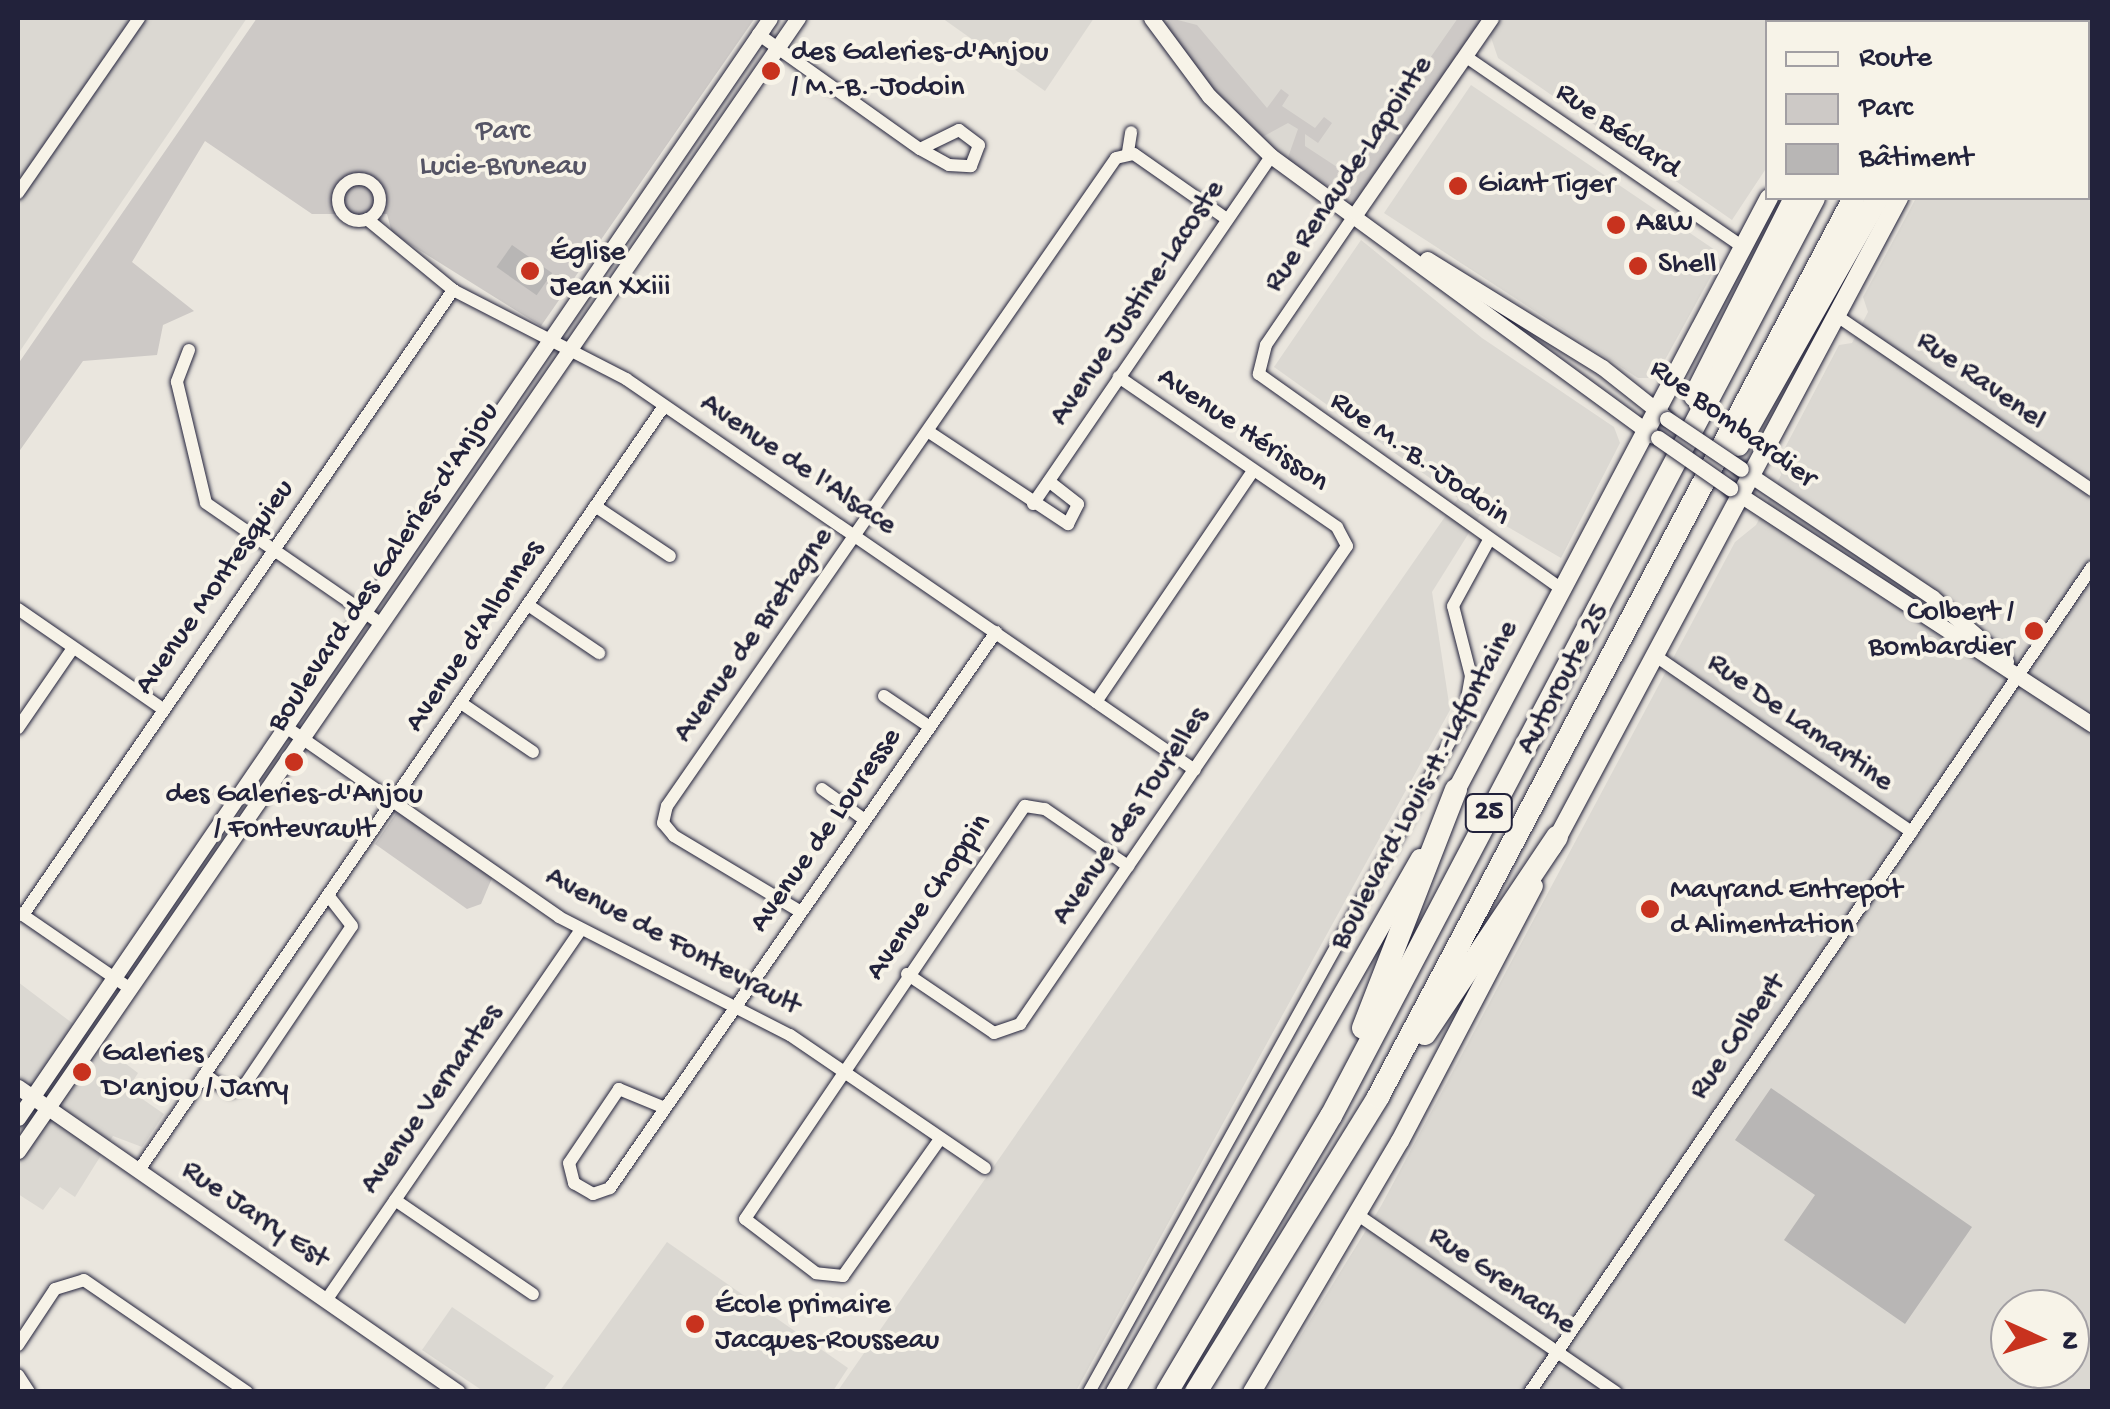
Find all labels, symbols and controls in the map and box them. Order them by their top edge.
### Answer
legend [1765,20,2090,200]
place label: des Galeries-d'Anjou / M.-B.-Jodoin [791,36,1048,106]
text: Route [1859,42,1932,77]
street label: Rue Renaude-Lapointe [1257,50,1443,300]
marker: des Galeries-d'Anjou / M.-B.-Jodoin [760,60,782,82]
street label: Rue Béclard [1547,76,1687,188]
text: Parc [1859,92,1913,127]
park label: Parc Lucie-Bruneau [419,115,587,186]
text: Bâtiment [1859,142,1973,177]
place label: Giant Tiger [1478,168,1615,204]
street label: Avenue Justine-Lacoste [1043,174,1235,434]
marker: Giant Tiger [1447,175,1469,197]
place label: A&W [1636,207,1693,243]
marker: A&W [1605,214,1627,236]
place label: Église Jean Xxiii [550,236,671,306]
place label: Shell [1658,248,1717,284]
marker: Shell [1627,255,1649,277]
marker: Église Jean Xxiii [519,260,541,282]
street label: Rue Ravenel [1908,324,2052,440]
street label: Rue Bombardier [1641,352,1823,498]
street label: Avenue Hérisson [1149,360,1335,502]
street label: Rue M.-B.-Jodoin [1322,385,1516,535]
street label: Avenue de l'Alsace [692,387,902,545]
street label: Boulevard des Galeries-d'Anjou [261,396,509,740]
street label: Avenue Montesquieu [128,473,304,703]
street label: Avenue de Bretagne [667,521,843,751]
street label: Avenue d'Allonnes [398,534,554,740]
place label: Colbert / Bombardier [1868,596,2014,666]
street label: Autoroute 25 [1510,599,1620,761]
street label: Boulevard Louis-H.-Lafontaine [1324,615,1528,957]
marker: Colbert / Bombardier [2023,620,2045,642]
street label: Rue De Lamartine [1699,646,1899,802]
street label: Avenue des Tourelles [1046,701,1218,933]
street label: Avenue de Louresse [743,722,911,940]
marker: des Galeries-d'Anjou / Fontevrault [283,751,305,773]
place label: des Galeries-d'Anjou / Fontevrault [165,778,423,848]
road number: 25 [1464,790,1514,836]
street label: Avenue Choppin [859,808,1001,988]
street label: Avenue de Fontevrault [538,860,806,1026]
place label: Mayrand Entrepot d Alimentation [1670,874,1902,944]
marker: Mayrand Entrepot d Alimentation [1639,898,1661,920]
street label: Rue Colbert [1683,968,1795,1108]
street label: Avenue Vernantes [354,998,512,1202]
place label: Galeries D'anjou / Jarry [102,1037,288,1108]
marker: Galeries D'anjou / Jarry [71,1061,93,1083]
street label: Rue Jarry Est [173,1154,335,1278]
street label: Rue Grenache [1420,1220,1582,1344]
place label: École primaire Jacques-Rousseau [715,1289,939,1360]
north arrow [1990,1289,2090,1389]
marker: École primaire Jacques-Rousseau [684,1313,706,1335]
text: N [2052,1330,2085,1350]

